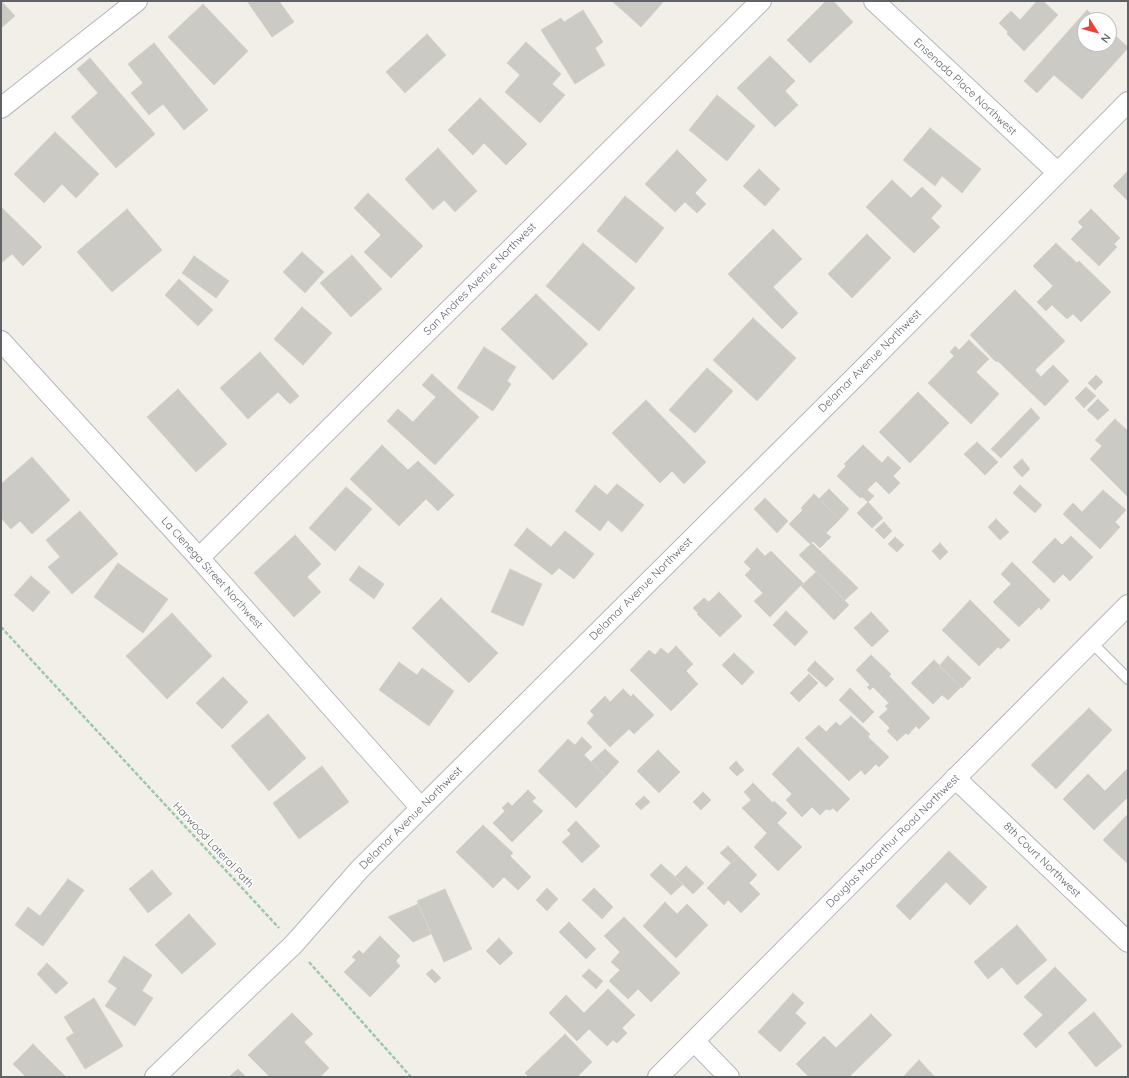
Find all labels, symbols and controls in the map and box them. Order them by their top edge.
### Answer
north arrow [1077,12,1117,52]
text: N [1098,31,1114,46]
street label: Ensenada Place Northwest [911,36,1019,138]
street label: San Andres Avenue Northwest [421,220,539,338]
street label: Delamar Avenue Northwest [816,307,924,415]
street label: La Cienega Street Northwest [158,514,266,632]
street label: Delamar Avenue Northwest [587,535,695,643]
street label: Delamar Avenue Northwest [357,764,465,872]
street label: Douglas Macarthur Road Northwest [823,771,963,911]
street label: Harwood Lateral Path [170,799,256,891]
street label: 8th Court Northwest [1001,820,1083,900]

